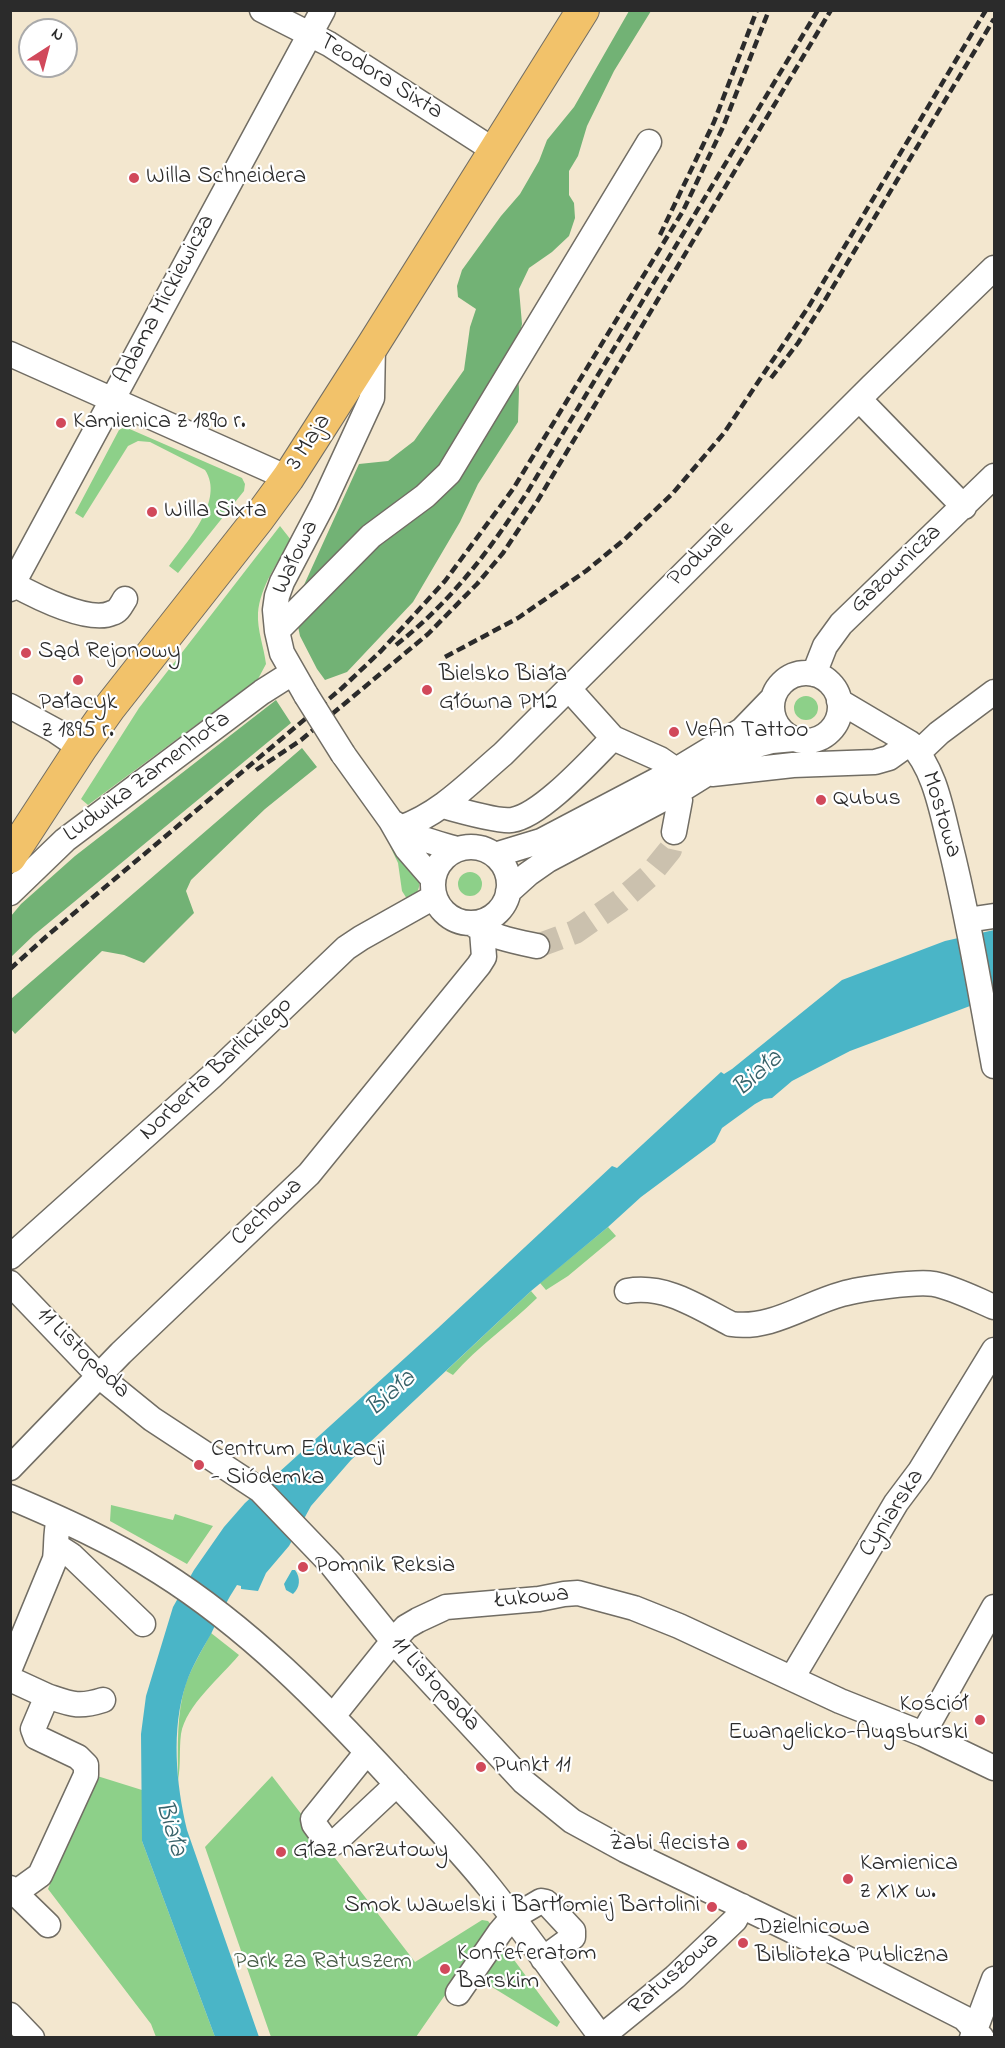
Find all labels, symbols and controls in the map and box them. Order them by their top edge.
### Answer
north arrow [18,18,78,78]
text: N [46,22,69,48]
street label: Teodora Sixta [313,28,447,128]
place label: Willa Schneidera [146,164,306,192]
marker: Willa Schneidera [127,171,141,185]
street label: Adama Mickiewicza [109,210,223,390]
place label: Kamienica z 1890 r. [73,409,246,437]
street label: 3 Maja [281,409,339,477]
marker: Kamienica z 1890 r. [54,416,68,430]
place label: Willa Sixta [164,498,267,526]
marker: Willa Sixta [145,505,159,519]
street label: Wałowa [267,516,327,600]
street label: Podwale [663,516,741,594]
street label: Gazownicza [845,519,949,621]
place label: Sąd Rejonowy [38,639,181,667]
marker: Sąd Rejonowy [19,646,33,660]
place label: Bielsko Biała Główna PM2 [439,662,567,718]
marker: Pałacyk z 1895 r. [71,673,85,687]
marker: Bielsko Biała Główna PM2 [420,683,434,697]
place label: Pałacyk z 1895 r. [39,690,117,746]
street label: Ludwika Zamenhofa [59,706,237,850]
place label: VeAn Tattoo [686,718,808,746]
marker: VeAn Tattoo [667,725,681,739]
street label: Mostowa [913,768,967,862]
place label: Qubus [833,786,901,814]
marker: Qubus [814,793,828,807]
street label: Norberta Barlickiego [135,992,299,1148]
water label: Biała [728,1045,790,1105]
street label: Cechowa [226,1173,310,1253]
street label: 11 Listopada [29,1302,135,1406]
water label: Biała [361,1365,423,1425]
place label: Centrum Edukacji - Siódemka [211,1437,385,1493]
marker: Centrum Edukacji - Siódemka [192,1458,206,1472]
street label: Cyniarska [854,1465,932,1563]
place label: Pomnik Reksia [315,1553,455,1581]
marker: Pomnik Reksia [296,1560,310,1574]
street label: Łukowa [494,1581,570,1617]
street label: 11 Listopada [383,1631,485,1739]
place label: Kościół Ewangelicko-Augsburski [728,1692,968,1748]
marker: Kościół Ewangelicko-Augsburski [973,1713,987,1727]
place label: Punkt 11 [493,1753,571,1781]
marker: Punkt 11 [474,1760,488,1774]
water label: Biała [146,1798,192,1860]
place label: Żabi flecista [609,1831,730,1859]
place label: Głaz narzutowy [293,1838,448,1866]
marker: Żabi flecista [735,1838,749,1852]
marker: Głaz narzutowy [274,1845,288,1859]
place label: Kamienica z XIX w. [860,1851,958,1907]
marker: Kamienica z XIX w. [841,1872,855,1886]
place label: Smok Wawelski i Bartłomiej Bartolini [344,1893,700,1921]
marker: Smok Wawelski i Bartłomiej Bartolini [705,1900,719,1914]
place label: Dzielnicowa Biblioteka Publiczna [755,1915,948,1971]
street label: Ratuszowa [624,1927,726,2023]
marker: Dzielnicowa Biblioteka Publiczna [736,1936,750,1950]
place label: Konfeferatom Barskim [457,1941,596,1997]
park label: Park za Ratuszem [234,1949,412,1977]
marker: Konfeferatom Barskim [438,1962,452,1976]

